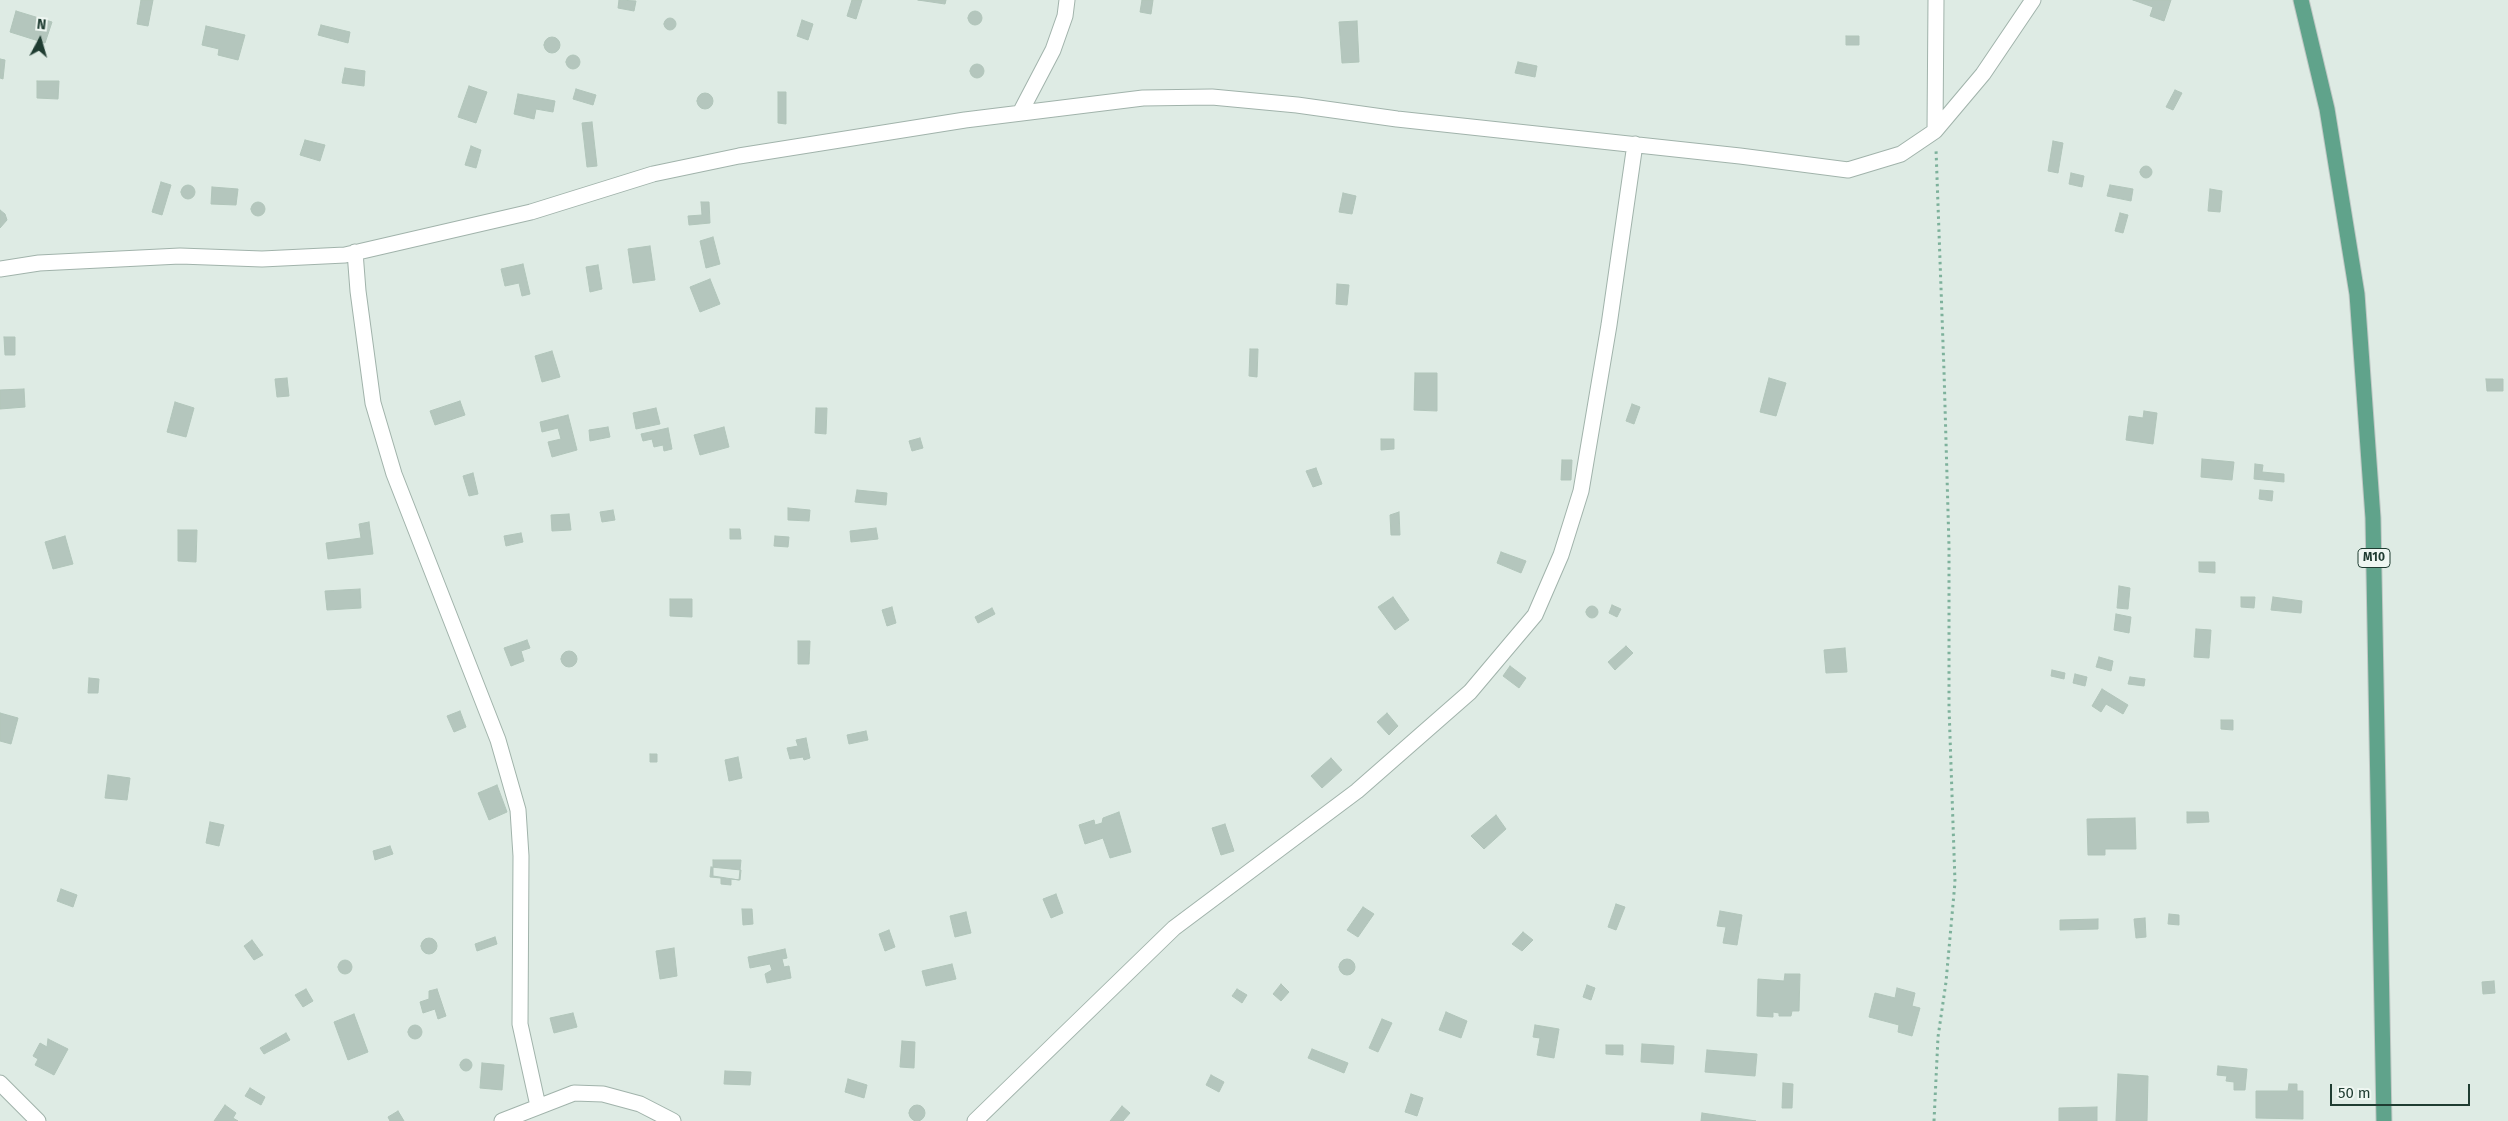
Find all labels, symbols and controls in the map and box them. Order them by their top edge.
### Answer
north arrow [15,15,65,65]
text: N [36,16,47,34]
road number: M10 [2358,548,2390,568]
scale bar [2333,1074,2473,1106]
text: 50 m [2338,1084,2371,1102]

